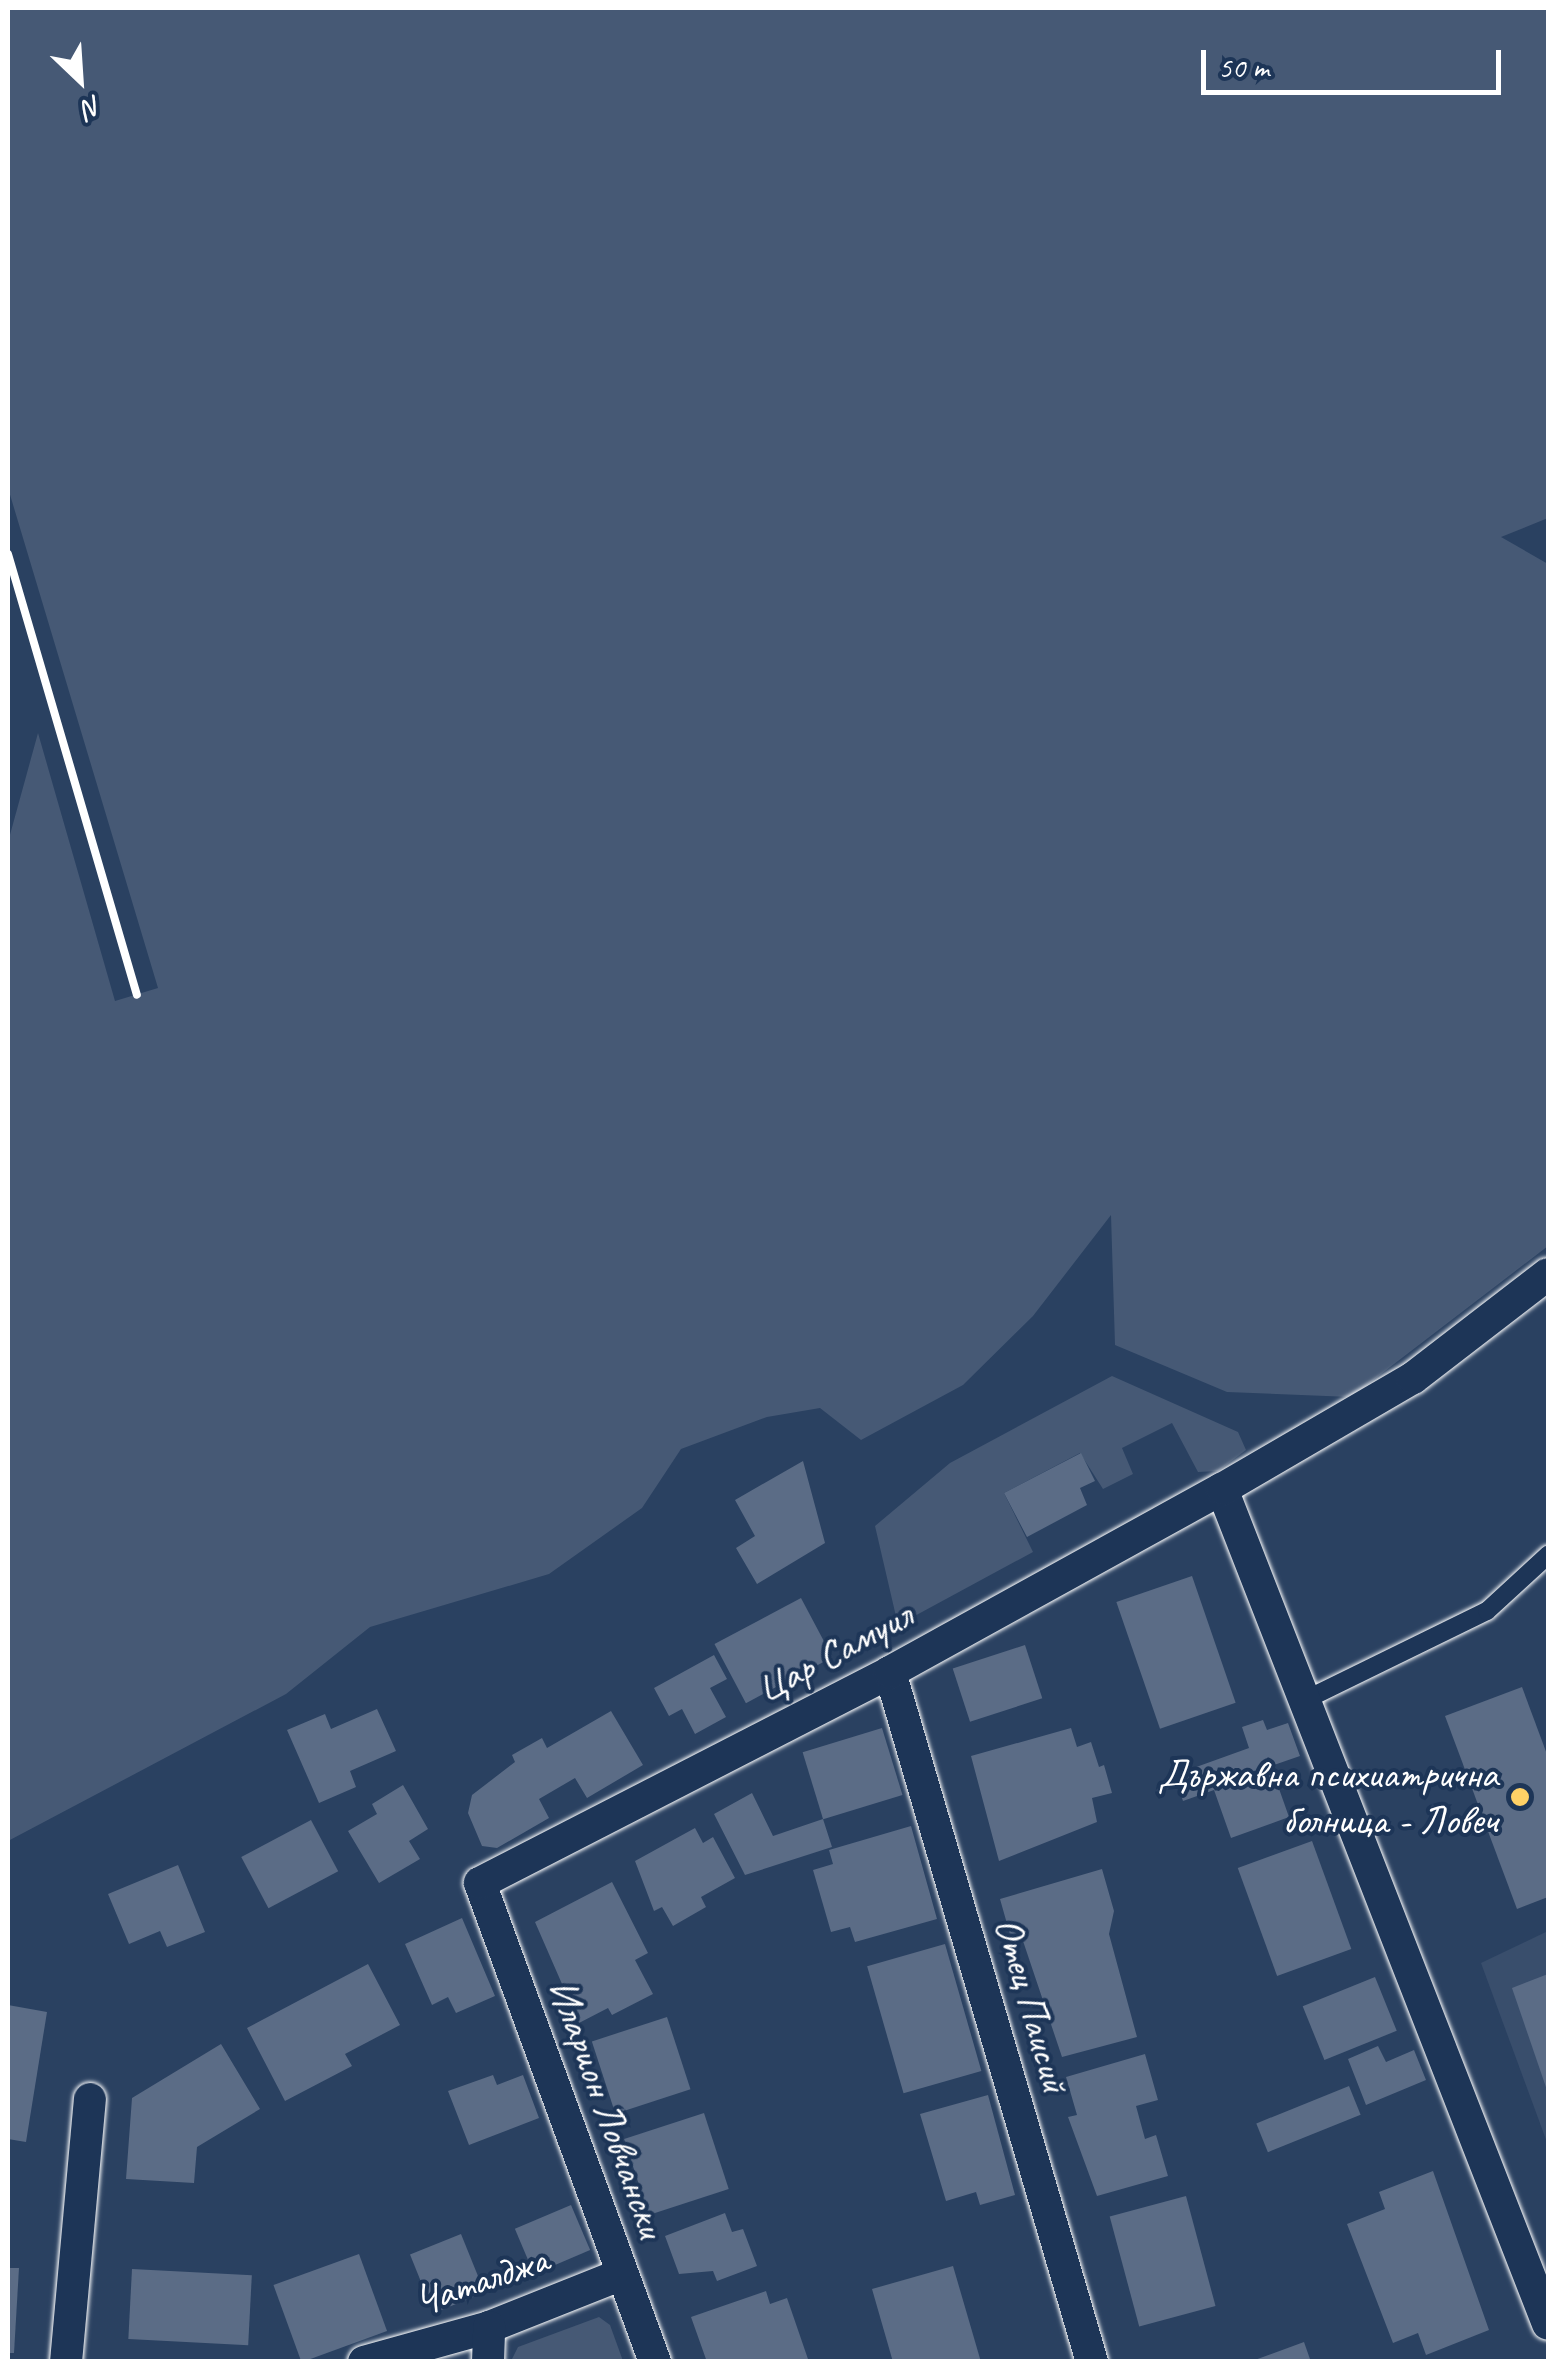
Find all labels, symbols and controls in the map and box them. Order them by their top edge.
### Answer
north arrow [30,30,130,130]
scale bar [1206,30,1506,92]
text: 50 m [1218,48,1269,86]
text: N [78,88,108,127]
street label: Цар Самуил [749,1592,919,1712]
place label: Държавна психиатрична болница - Ловеч [1161,1750,1498,1844]
marker: Държавна психиатрична болница - Ловеч [1507,1784,1533,1810]
street label: Отец Паисий [984,1910,1080,2100]
street label: Иларион Ловчански [538,1973,676,2243]
street label: Чаталджа [408,2235,554,2325]

